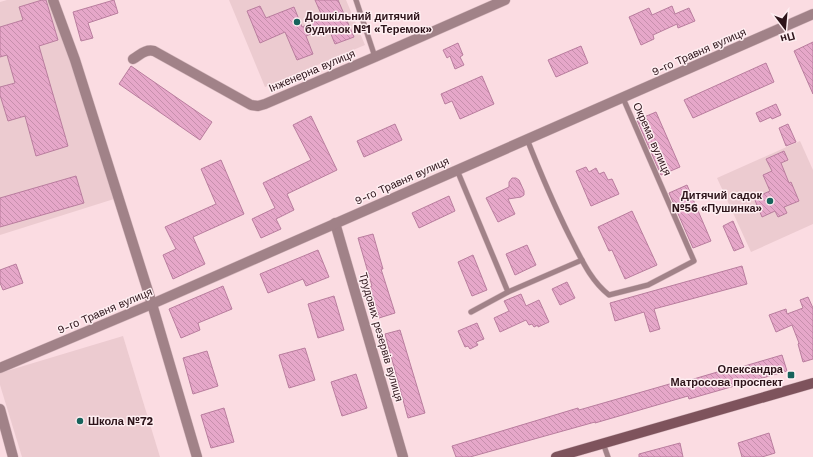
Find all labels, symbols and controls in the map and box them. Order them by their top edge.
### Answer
north arrow [765,8,805,48]
place label: Дошкільний дитячий будинок №1 «Теремок» [305,10,433,36]
marker: Дошкільний дитячий будинок №1 «Теремок» [292,17,302,27]
street label: 9-го Травня вулиця [650,25,748,79]
text: Пн [779,29,796,45]
street label: Інженерна вулиця [267,47,357,95]
street label: Окрема вулиця [630,100,674,178]
street label: 9-го Травня вулиця [353,154,451,208]
place label: Дитячий садок №56 «Пушинка» [672,189,763,215]
marker: Дитячий садок №56 «Пушинка» [765,196,775,206]
street label: Трудових резервів вулиця [356,271,406,403]
street label: 9-го Травня вулиця [56,285,154,337]
place label: Олександра Матросова проспект [670,363,784,389]
marker: Олександра Матросова проспект [786,370,796,380]
place label: Школа №72 [88,415,154,428]
marker: Школа №72 [75,416,85,426]

